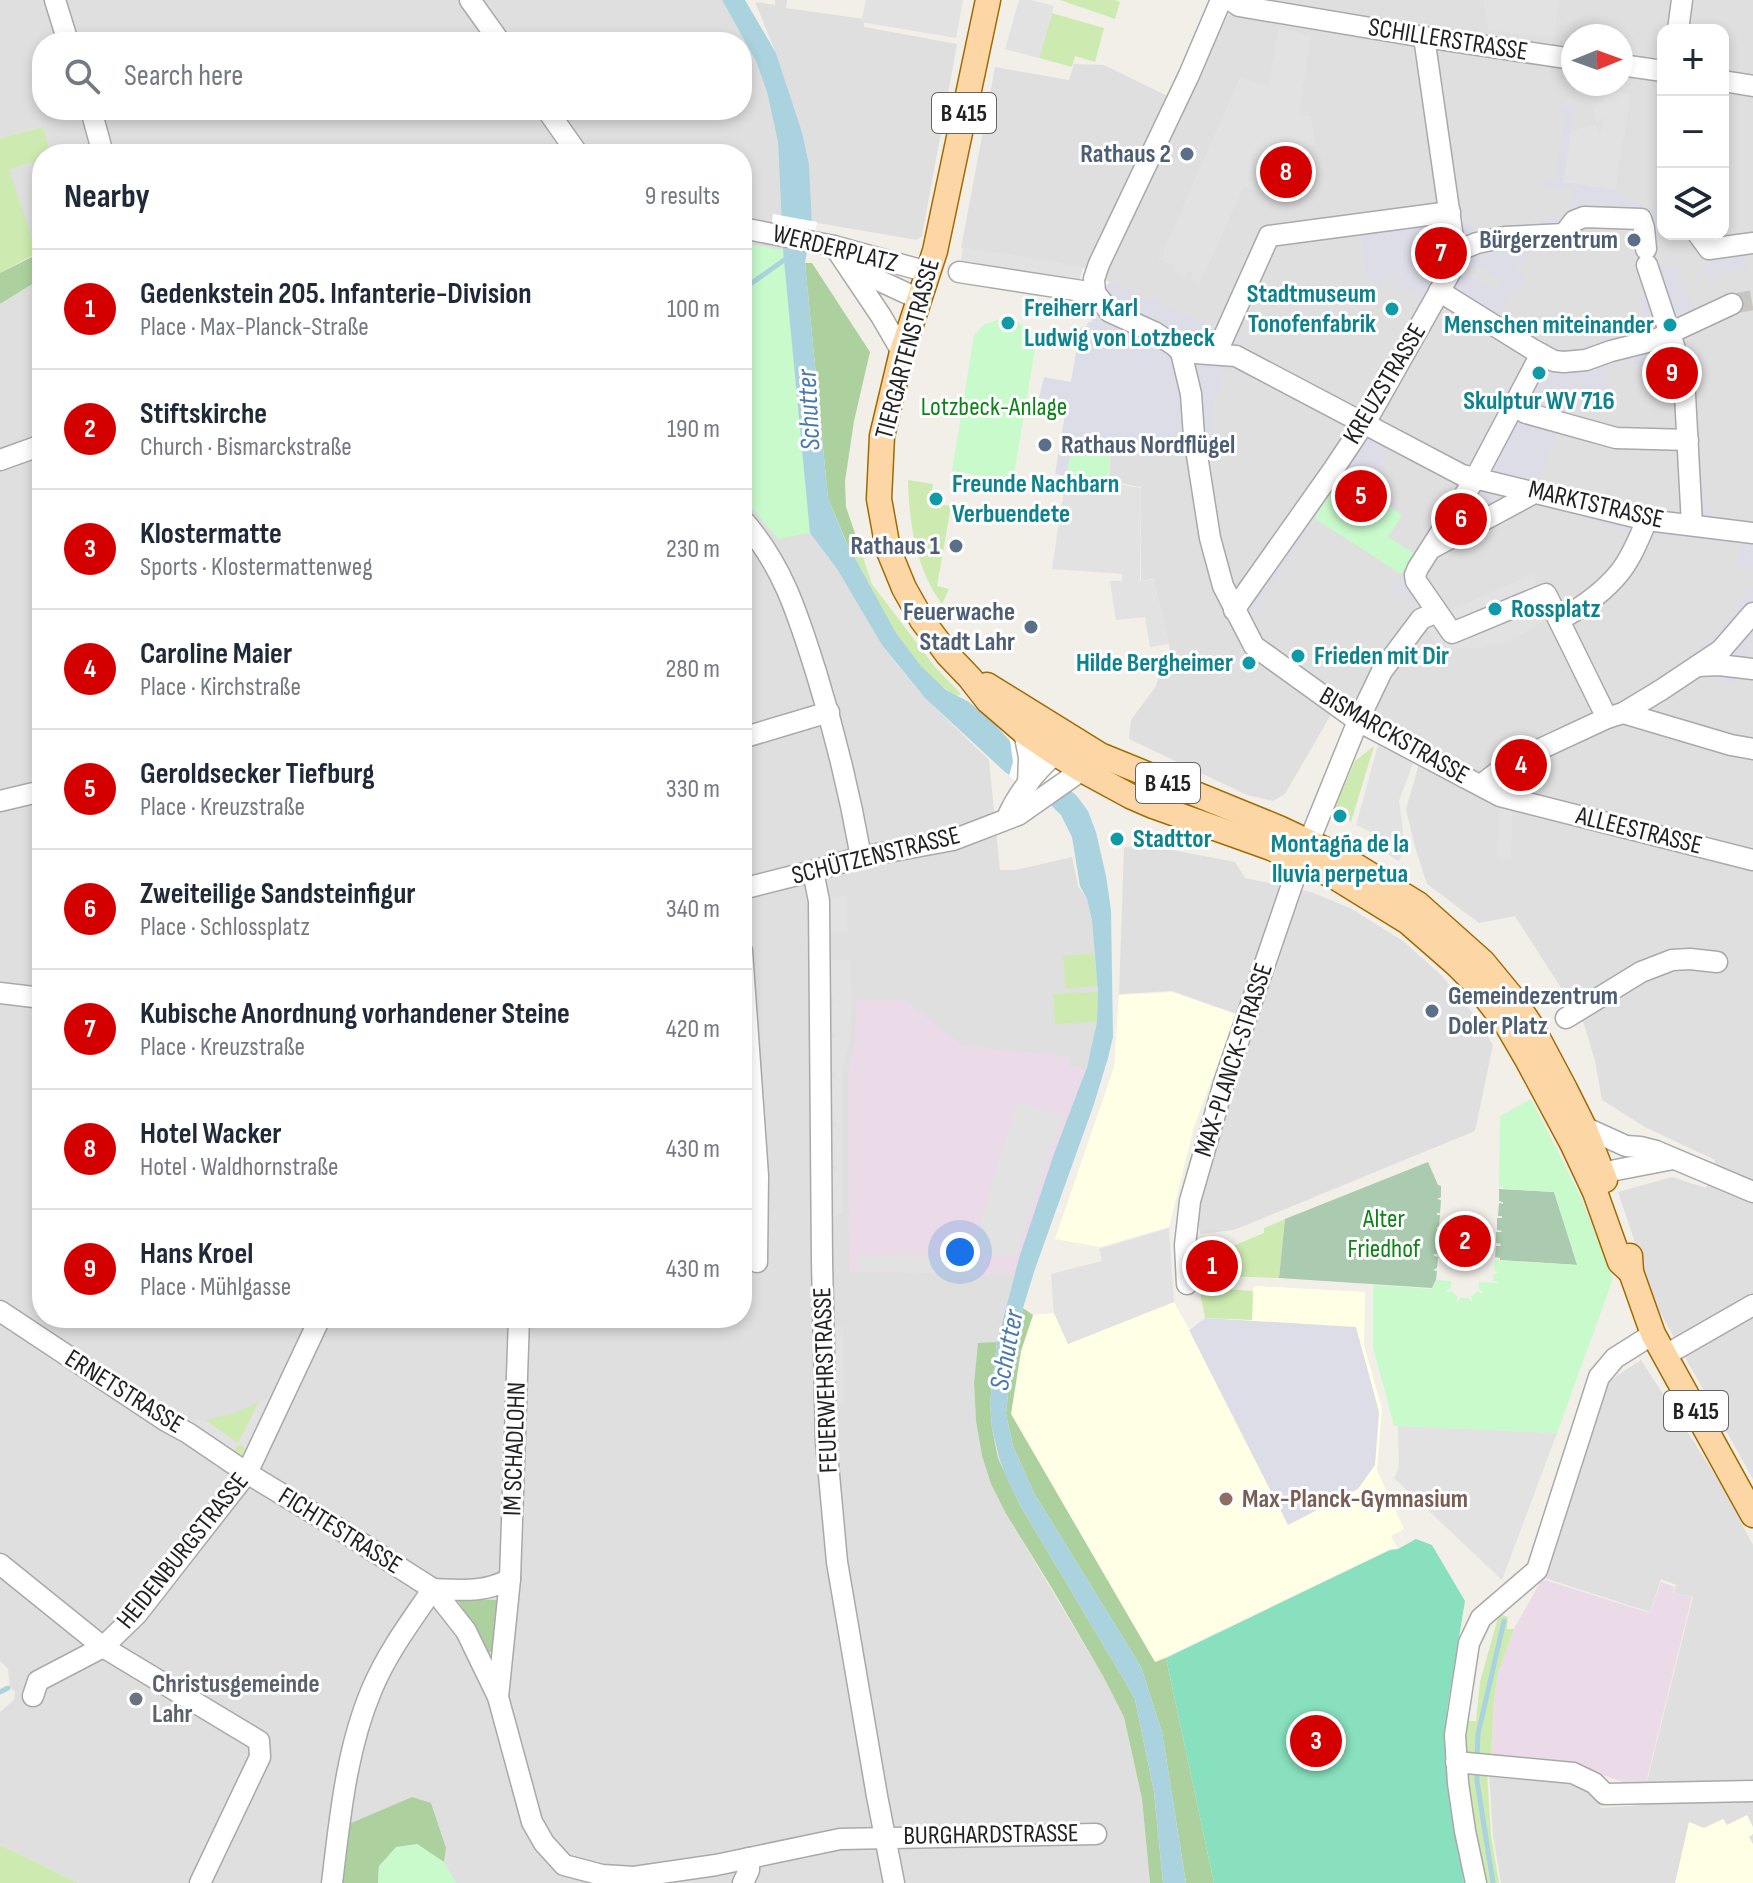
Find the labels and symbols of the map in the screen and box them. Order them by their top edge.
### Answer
street label: SCHILLERSTRASSE [1366,12,1530,68]
north arrow [1561,24,1633,96]
road number: B 415 [932,93,996,133]
place label: Rathaus 2 [1080,139,1171,170]
pin: 8 [1260,142,1312,202]
marker: Rathaus 2 [1178,145,1196,163]
street label: WERDERPLATZ [769,219,901,280]
pin: 7 [1415,223,1467,283]
place label: Bürgerzentrum [1479,225,1618,256]
marker: Bürgerzentrum [1625,231,1643,249]
street label: TIERGARTENSTRASSE [869,255,947,443]
place label: Stadtmuseum Tonofenfabrik [1247,279,1376,340]
place label: Freiherr Karl Ludwig von Lotzbeck [1024,293,1215,354]
marker: Stadtmuseum Tonofenfabrik [1383,300,1401,318]
place label: Menschen miteinander [1444,310,1654,341]
marker: Freiherr Karl Ludwig von Lotzbeck [999,314,1017,332]
marker: Menschen miteinander [1661,316,1679,334]
street label: KREUZSTRASSE [1337,318,1433,450]
pin: 9 [1646,343,1698,403]
marker: Skulptur WV 716 [1530,364,1548,382]
water label: Schutter [790,367,828,451]
place label: Skulptur WV 716 [1463,386,1615,417]
park label: Lotzbeck-Anlage [921,392,1067,423]
place label: Rathaus Nordflügel [1061,430,1235,461]
marker: Rathaus Nordflügel [1036,436,1054,454]
pin: 5 [1335,466,1387,526]
place label: Freunde Nachbarn Verbuendete [952,469,1119,530]
street label: MARKTSTRASSE [1525,474,1667,536]
pin: 6 [1435,489,1487,549]
marker: Freunde Nachbarn Verbuendete [927,490,945,508]
place label: Rathaus 1 [851,531,940,562]
marker: Rathaus 1 [947,537,965,555]
place label: Rossplatz [1511,594,1600,625]
place label: Feuerwache Stadt Lahr [903,597,1015,658]
marker: Rossplatz [1486,600,1504,618]
marker: Feuerwache Stadt Lahr [1022,618,1040,636]
place label: Frieden mit Dir [1314,641,1449,672]
marker: Frieden mit Dir [1289,647,1307,665]
place label: Hilde Bergheimer [1076,648,1233,679]
marker: Hilde Bergheimer [1240,654,1258,672]
street label: BISMARCKSTRASSE [1314,681,1474,791]
pin: 4 [1495,735,1547,795]
road number: B 415 [1136,763,1200,803]
street label: ALLEESTRASSE [1572,800,1705,862]
marker: Montagña de la lluvia perpetua [1331,807,1349,825]
street label: SCHÜTZENSTRASSE [789,820,963,892]
place label: Stadttor [1133,824,1212,855]
place label: Montagña de la lluvia perpetua [1271,829,1409,890]
marker: Stadttor [1108,830,1126,848]
street label: MAX-PLANCK-STRASSE [1188,959,1280,1161]
place label: Gemeindezentrum Doler Platz [1448,981,1618,1042]
marker: Gemeindezentrum Doler Platz [1423,1002,1441,1020]
park label: Alter Friedhof [1348,1204,1421,1265]
pin: 2 [1439,1211,1491,1271]
your location [940,1232,980,1272]
pin: 1 [1186,1236,1238,1296]
street label: FEUERWEHRSTRASSE [807,1286,845,1474]
water label: Schutter [983,1306,1031,1393]
street label: ERNETSTRASSE [59,1343,189,1441]
street label: IM SCHADLOHN [497,1381,533,1517]
road number: B 415 [1664,1391,1728,1431]
street label: HEIDENBURGSTRASSE [111,1467,255,1635]
street label: FICHTESTRASSE [273,1481,407,1581]
place label: Max-Planck-Gymnasium [1242,1484,1468,1515]
marker: Max-Planck-Gymnasium [1217,1490,1235,1508]
place label: Christusgemeinde Lahr [152,1669,319,1730]
marker: Christusgemeinde Lahr [127,1690,145,1708]
pin: 3 [1290,1711,1342,1771]
street label: BURGHARDSTRASSE [903,1818,1079,1852]

